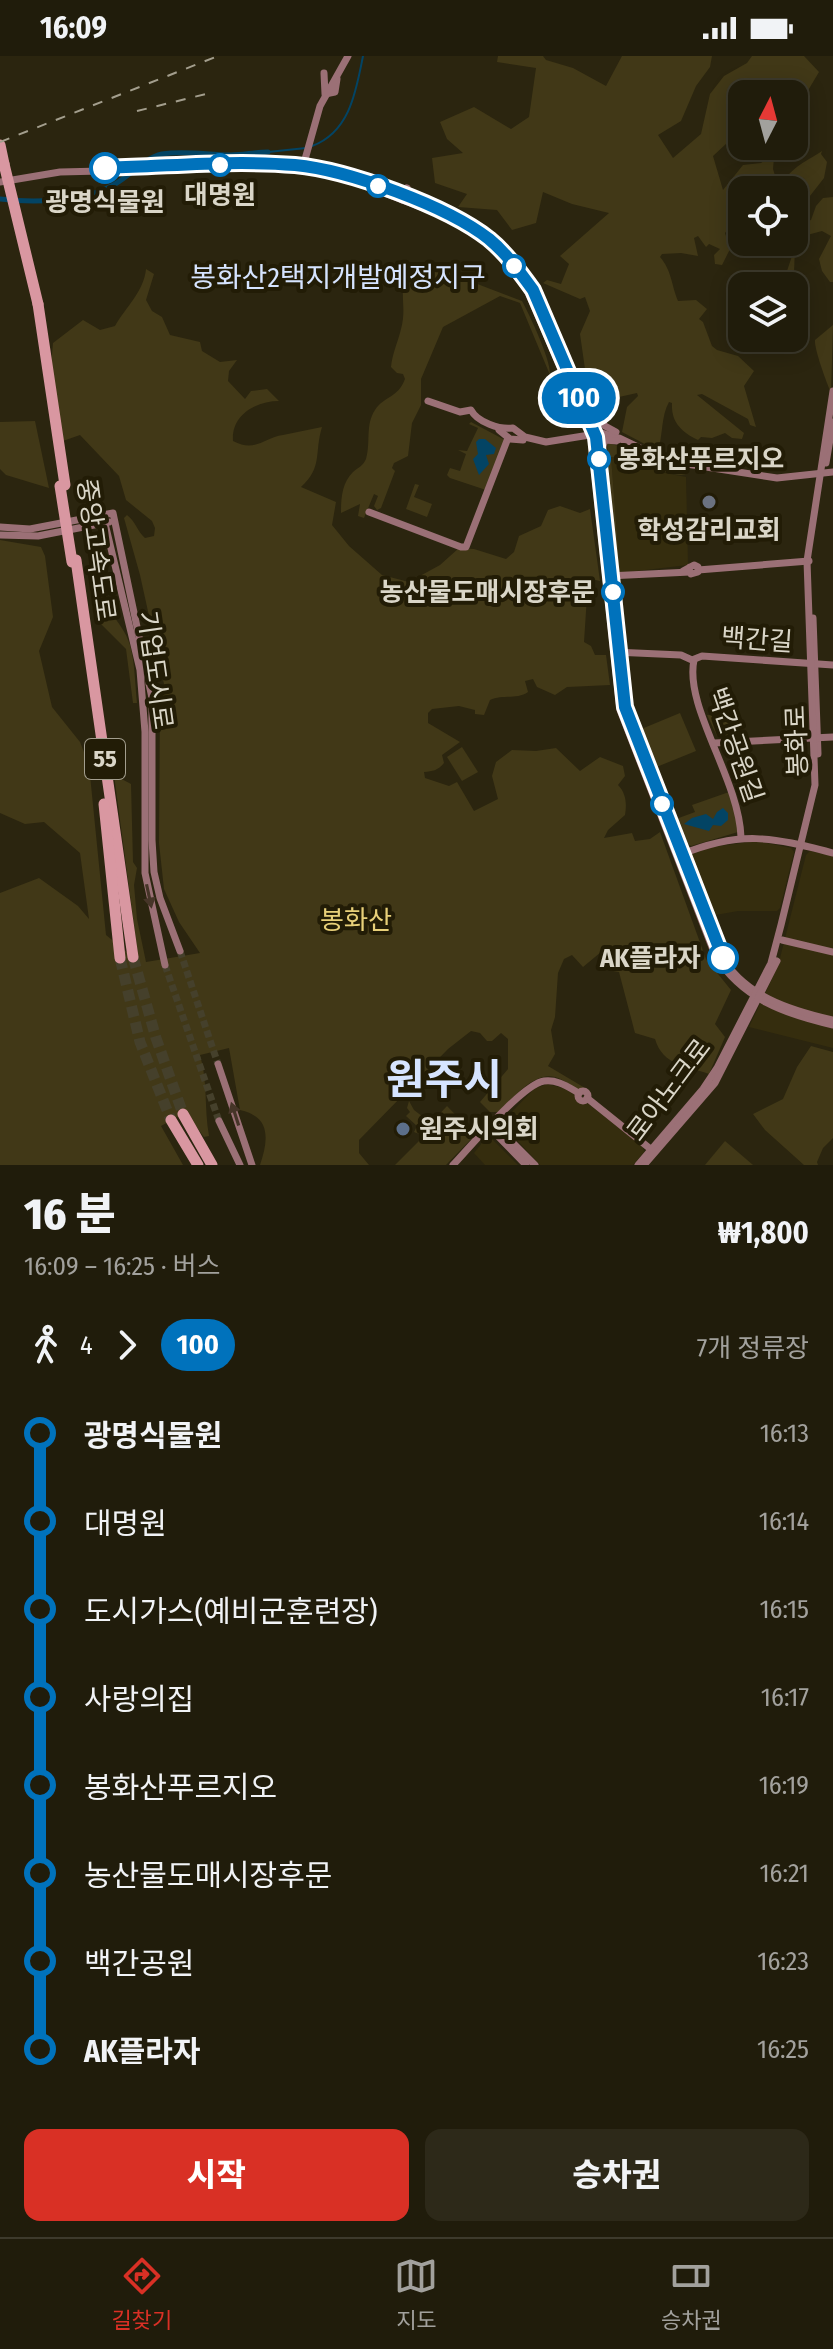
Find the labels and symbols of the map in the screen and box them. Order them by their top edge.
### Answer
north arrow [728,80,808,160]
marker: 광명식물원 [90,153,120,183]
marker: 대명원 [209,154,231,176]
unlabelled marker [367,175,389,197]
place label: 대명원 [184,180,256,211]
place label: 광명식물원 [45,187,165,218]
unlabelled marker [503,255,525,277]
district label: 봉화산2택지개발예정지구 [190,261,486,294]
line badge: 100 [533,372,625,424]
place label: 봉화산푸르지오 [617,444,784,475]
marker: 봉화산푸르지오 [588,448,610,470]
street label: 중앙고속도로 [71,477,121,623]
marker: 학성감리교회 [700,493,718,511]
place label: 학성감리교회 [637,515,781,546]
place label: 농산물도매시장후문 [380,577,595,608]
marker: 농산물도매시장후문 [602,581,624,603]
street label: 기업도시로 [131,609,179,731]
street label: 백간길 [720,622,794,658]
street label: 백간공원길 [701,683,769,807]
street label: 봉화로 [780,705,814,777]
road number: 55 [85,739,125,779]
unlabelled marker [651,793,673,815]
one-way arrow [144,884,156,909]
park label: 봉화산 [320,905,392,936]
place label: AK플라자 [599,943,701,974]
marker: AK플라자 [708,943,738,973]
street label: 로아노크로 [621,1033,717,1147]
district label: 원주시 [386,1055,502,1105]
one-way arrow [228,1102,241,1126]
place label: 원주시의회 [419,1114,539,1145]
marker: 원주시의회 [394,1120,412,1138]

